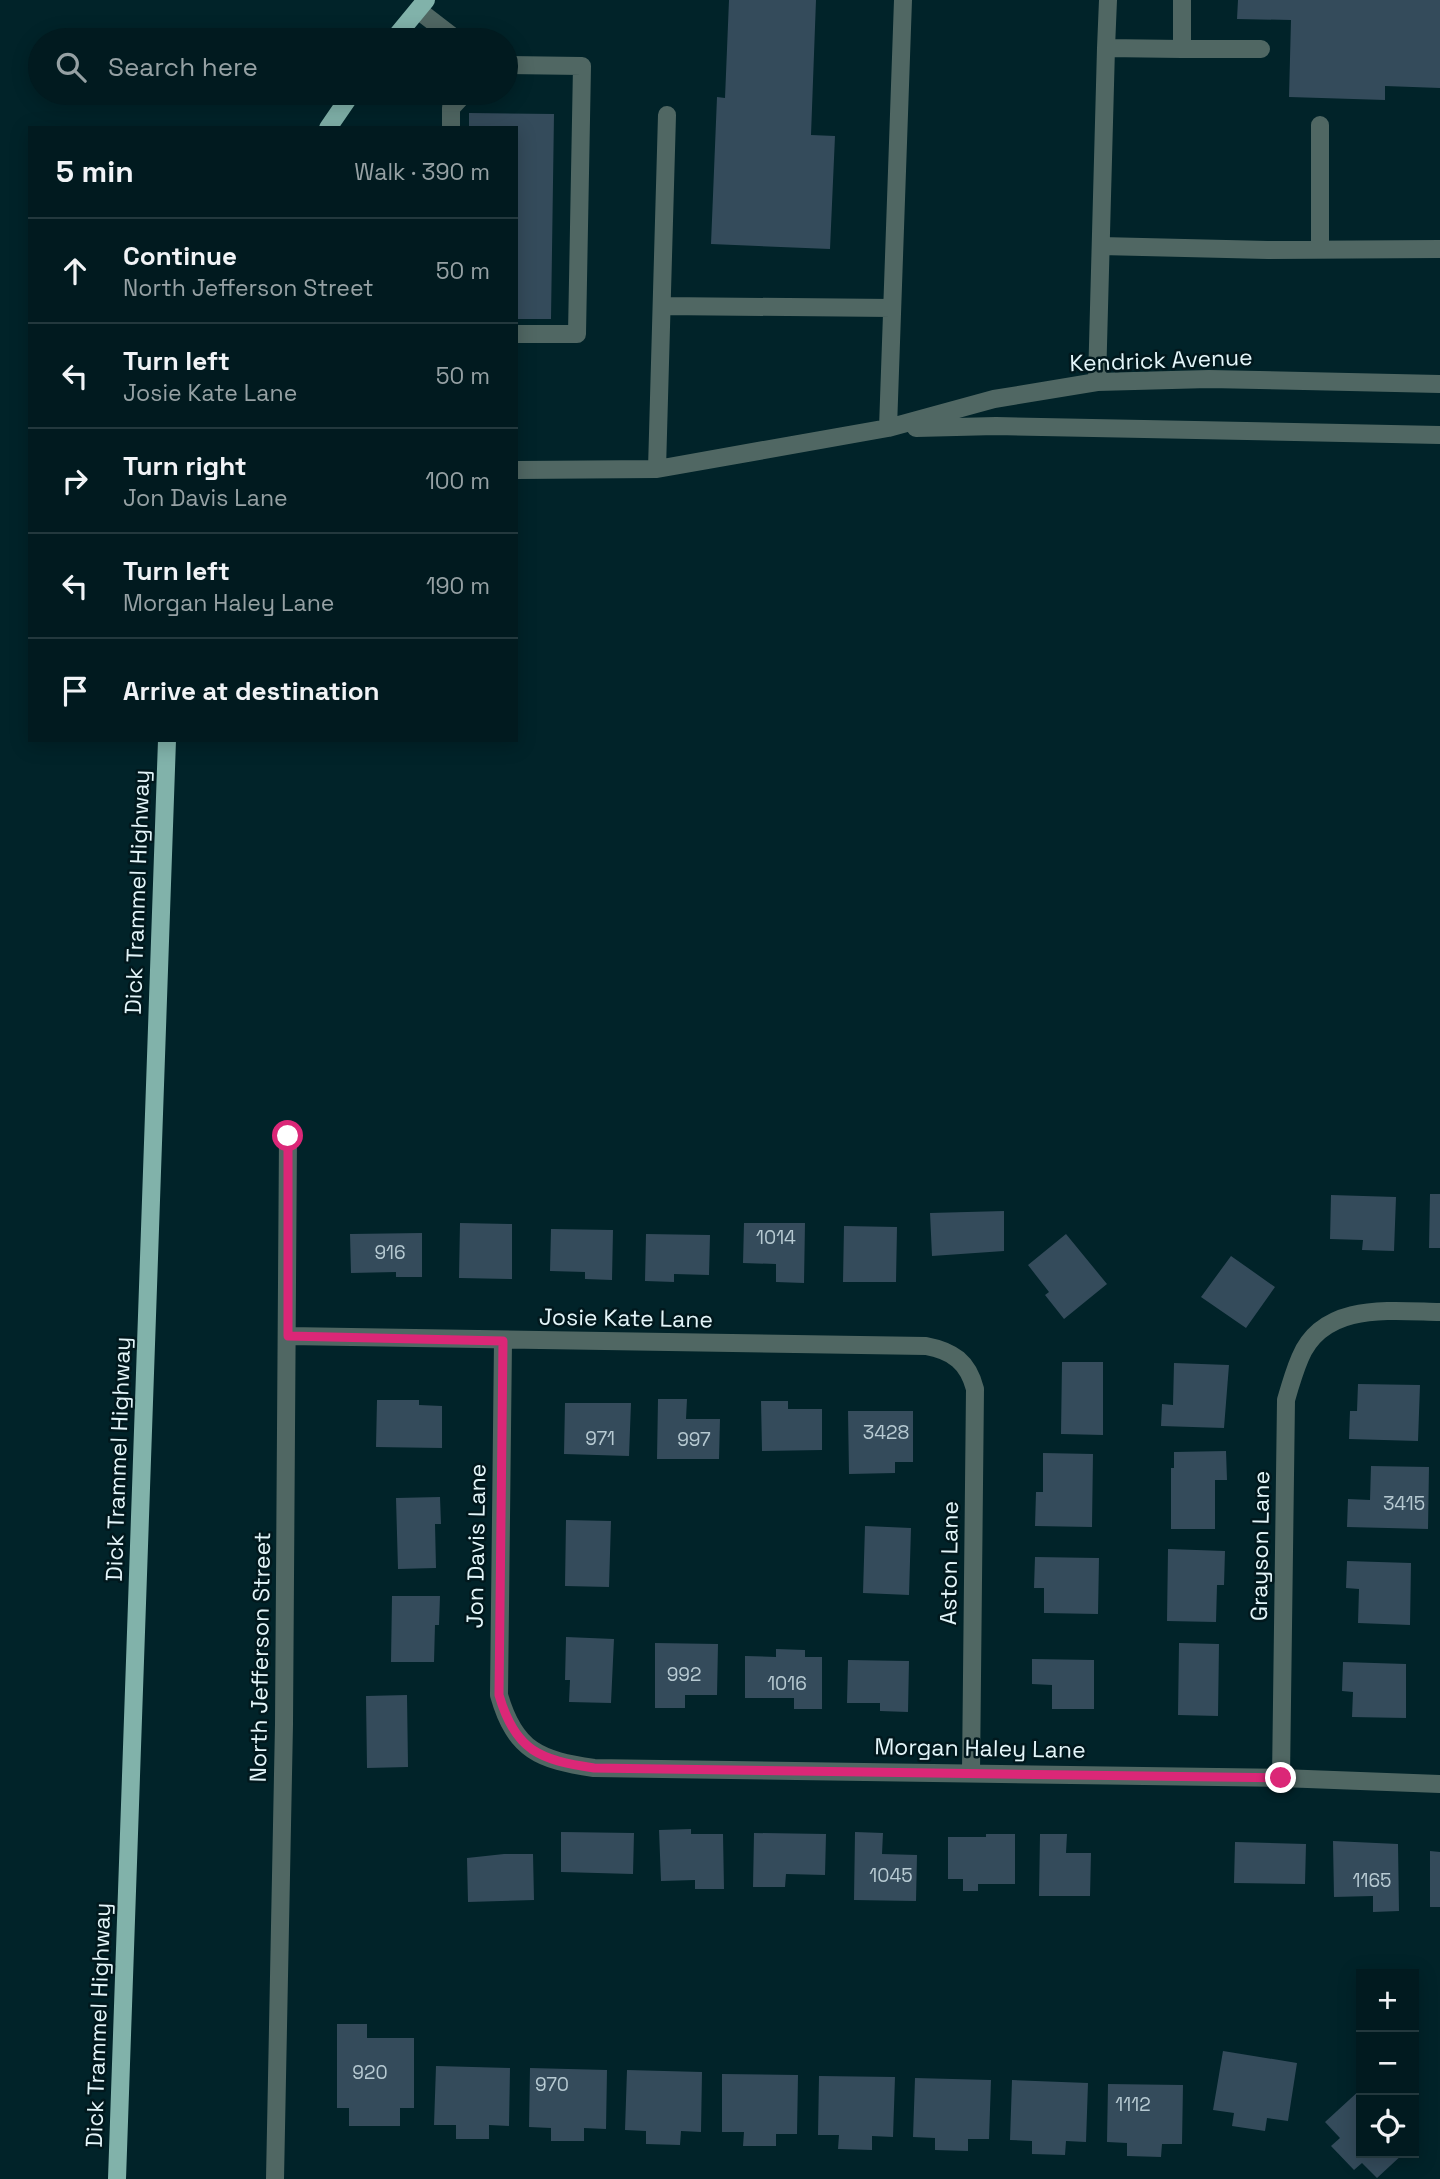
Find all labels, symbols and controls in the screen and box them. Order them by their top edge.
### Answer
search box [28,28,518,105]
icon: search [52,48,90,86]
text: Search here [108,50,258,84]
text: 5 min [56,152,134,191]
text: Walk · 390 m [354,157,490,187]
text: Continue [123,239,237,273]
icon: ahead [56,252,94,290]
text: 50 m [436,256,490,286]
text: North Jefferson Street [123,273,374,303]
street label: Kendrick Avenue [1069,342,1253,378]
text: Turn left [123,344,230,378]
icon: left [56,357,94,395]
text: 50 m [436,361,490,391]
text: Josie Kate Lane [123,378,297,408]
text: Turn right [123,449,247,483]
icon: right [56,462,94,500]
text: 100 m [425,466,490,496]
text: Jon Davis Lane [123,483,288,513]
text: Turn left [123,554,230,588]
icon: left [56,567,94,605]
text: 190 m [426,571,490,601]
text: Morgan Haley Lane [123,588,334,618]
icon: arrive [56,672,94,710]
text: Arrive at destination [123,674,380,708]
street label: Dick Trammel Highway [118,769,156,1015]
route start [272,1120,303,1151]
house number: 1014 [756,1225,796,1250]
house number: 916 [374,1240,406,1265]
street label: Josie Kate Lane [539,1301,713,1335]
street label: Dick Trammel Highway [99,1336,137,1582]
house number: 3428 [863,1420,909,1445]
house number: 971 [585,1426,615,1451]
house number: 997 [677,1427,711,1452]
street label: Jon Davis Lane [460,1463,492,1629]
street label: Grayson Lane [1244,1471,1276,1621]
house number: 3415 [1383,1491,1425,1516]
street label: Aston Lane [933,1501,965,1625]
street label: North Jefferson Street [243,1531,277,1783]
house number: 992 [667,1662,701,1687]
house number: 1016 [767,1671,807,1696]
street label: Morgan Haley Lane [874,1731,1086,1765]
route end [1265,1762,1296,1793]
house number: 1045 [869,1863,913,1888]
house number: 1165 [1353,1868,1391,1893]
street label: Dick Trammel Highway [79,1902,117,2148]
map controls [1356,1969,1419,2158]
button: + [1356,1969,1419,2032]
button: − [1356,2032,1419,2095]
house number: 920 [352,2060,388,2085]
house number: 970 [535,2072,569,2097]
house number: 1112 [1115,2092,1151,2117]
button: locate [1356,2095,1419,2158]

